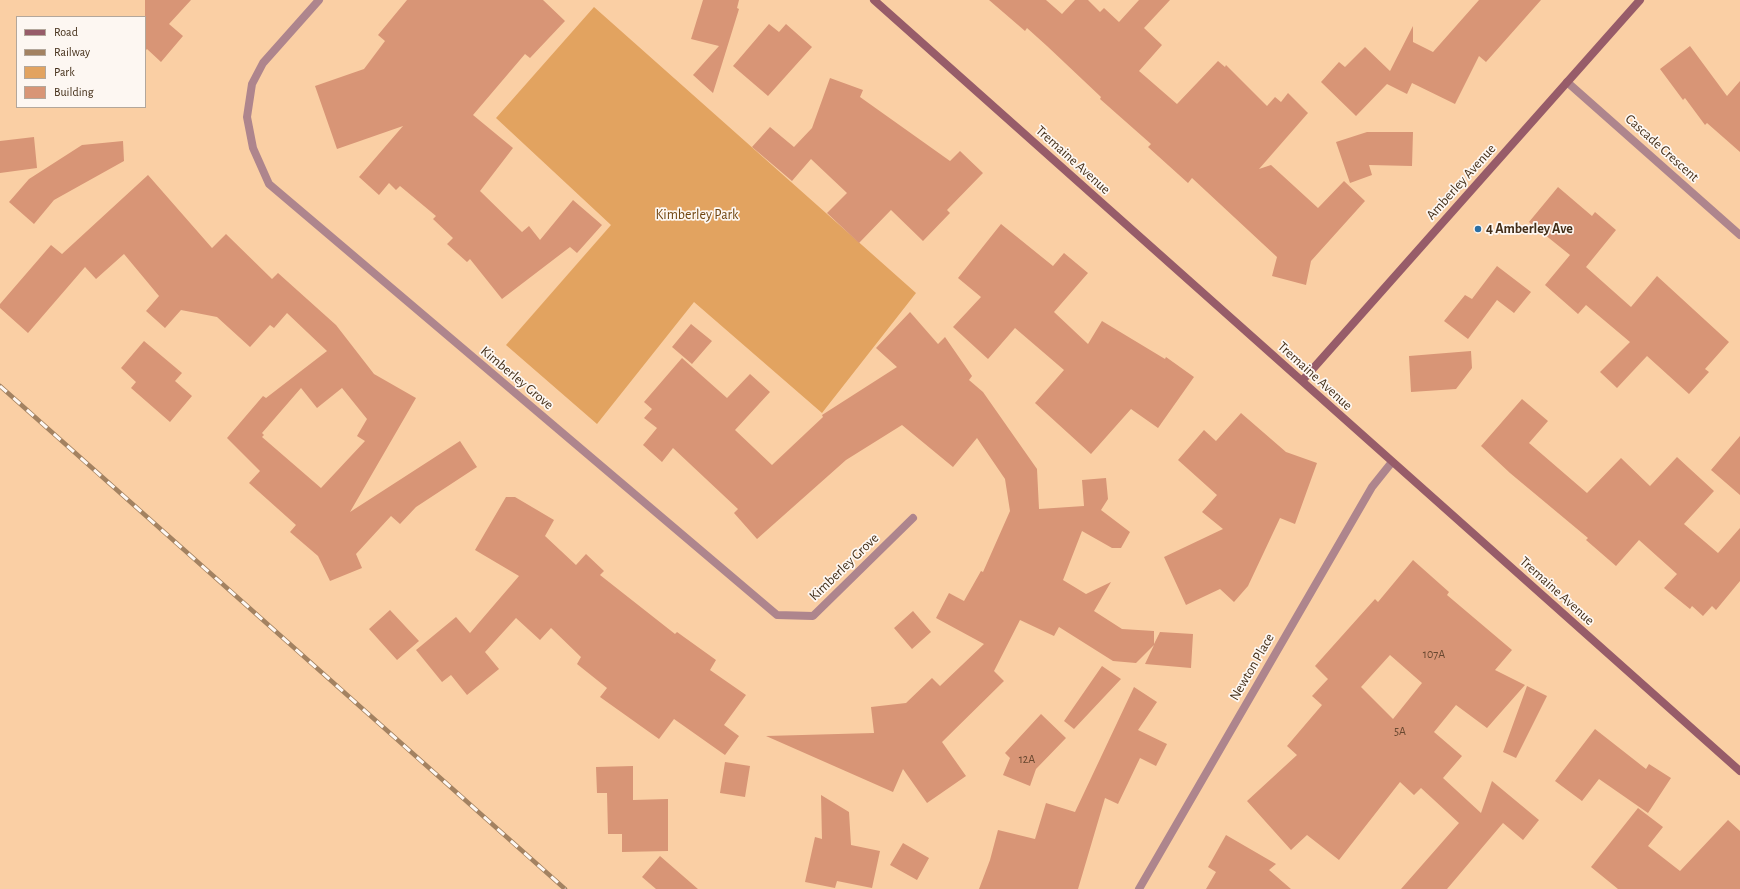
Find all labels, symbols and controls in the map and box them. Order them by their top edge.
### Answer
legend [16,16,146,108]
text: Road [54,26,78,38]
text: Railway [54,46,90,58]
text: Park [54,66,75,78]
text: Building [54,86,94,98]
street label: Cascade Crescent [1622,111,1702,185]
street label: Tremaine Avenue [1032,122,1114,198]
street label: Amberley Avenue [1423,141,1499,223]
park label: Kimberley Park [656,207,738,223]
place label: 4 Amberley Ave [1486,221,1573,237]
marker: 4 Amberley Ave [1473,224,1483,234]
street label: Tremaine Avenue [1274,338,1356,414]
street label: Kimberley Grove [477,343,557,413]
street label: Kimberley Grove [806,530,882,604]
street label: Tremaine Avenue [1516,553,1598,629]
street label: Newton Place [1226,630,1278,704]
house number: 107A [1423,647,1445,661]
house number: 5A [1394,724,1406,738]
house number: 12A [1019,752,1035,766]

